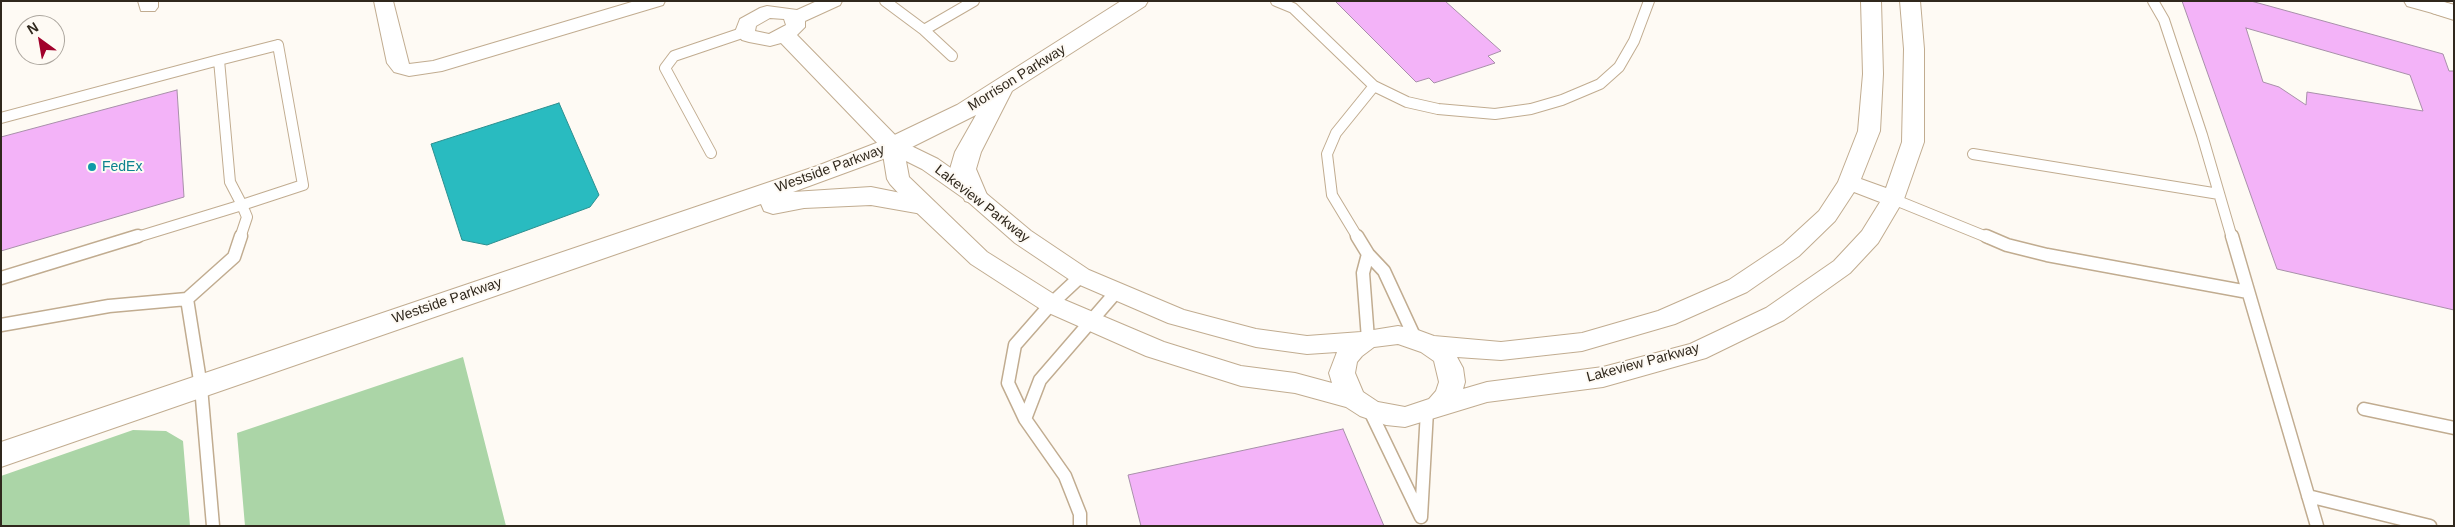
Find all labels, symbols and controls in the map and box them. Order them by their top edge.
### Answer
north arrow [15,15,65,65]
text: N [24,19,41,38]
street label: Morrison Parkway [965,41,1069,115]
street label: Westside Parkway [773,141,887,197]
place label: FedEx [102,159,142,175]
marker: FedEx [86,161,98,173]
street label: Lakeview Parkway [931,162,1033,246]
street label: Westside Parkway [390,274,504,328]
street label: Lakeview Parkway [1585,340,1701,386]

